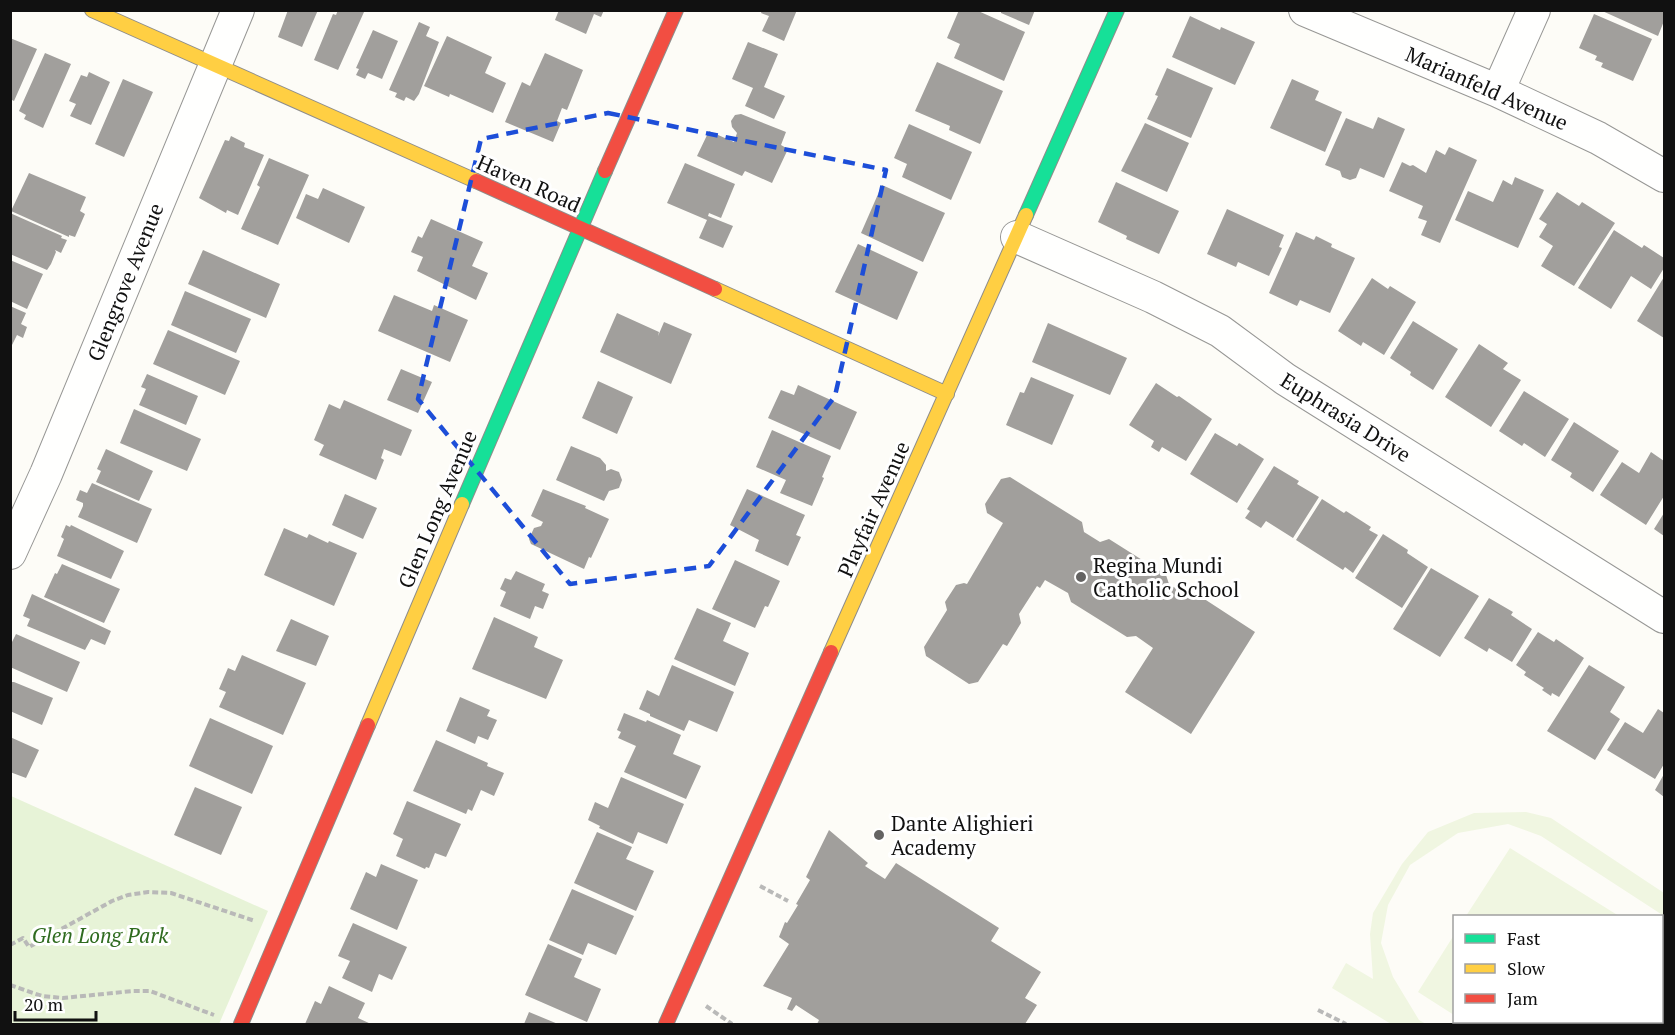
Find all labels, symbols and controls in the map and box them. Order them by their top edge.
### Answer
street label: Marianfeld Avenue [1401,40,1573,136]
street label: Haven Road [473,148,586,219]
street label: Glengrove Avenue [80,199,170,365]
street label: Euphrasia Drive [1276,366,1416,468]
street label: Glen Long Avenue [391,426,483,592]
street label: Playfair Avenue [831,437,915,581]
place label: Regina Mundi Catholic School [1093,551,1239,603]
marker: Regina Mundi Catholic School [1074,570,1088,584]
place label: Dante Alighieri Academy [891,809,1034,861]
marker: Dante Alighieri Academy [872,828,886,842]
legend [1453,915,1663,1023]
park label: Glen Long Park [32,921,169,949]
text: Fast [1507,926,1541,950]
text: Slow [1507,956,1546,980]
scale bar [15,984,96,1022]
text: Jam [1507,986,1538,1010]
text: 20 m [24,992,64,1016]

